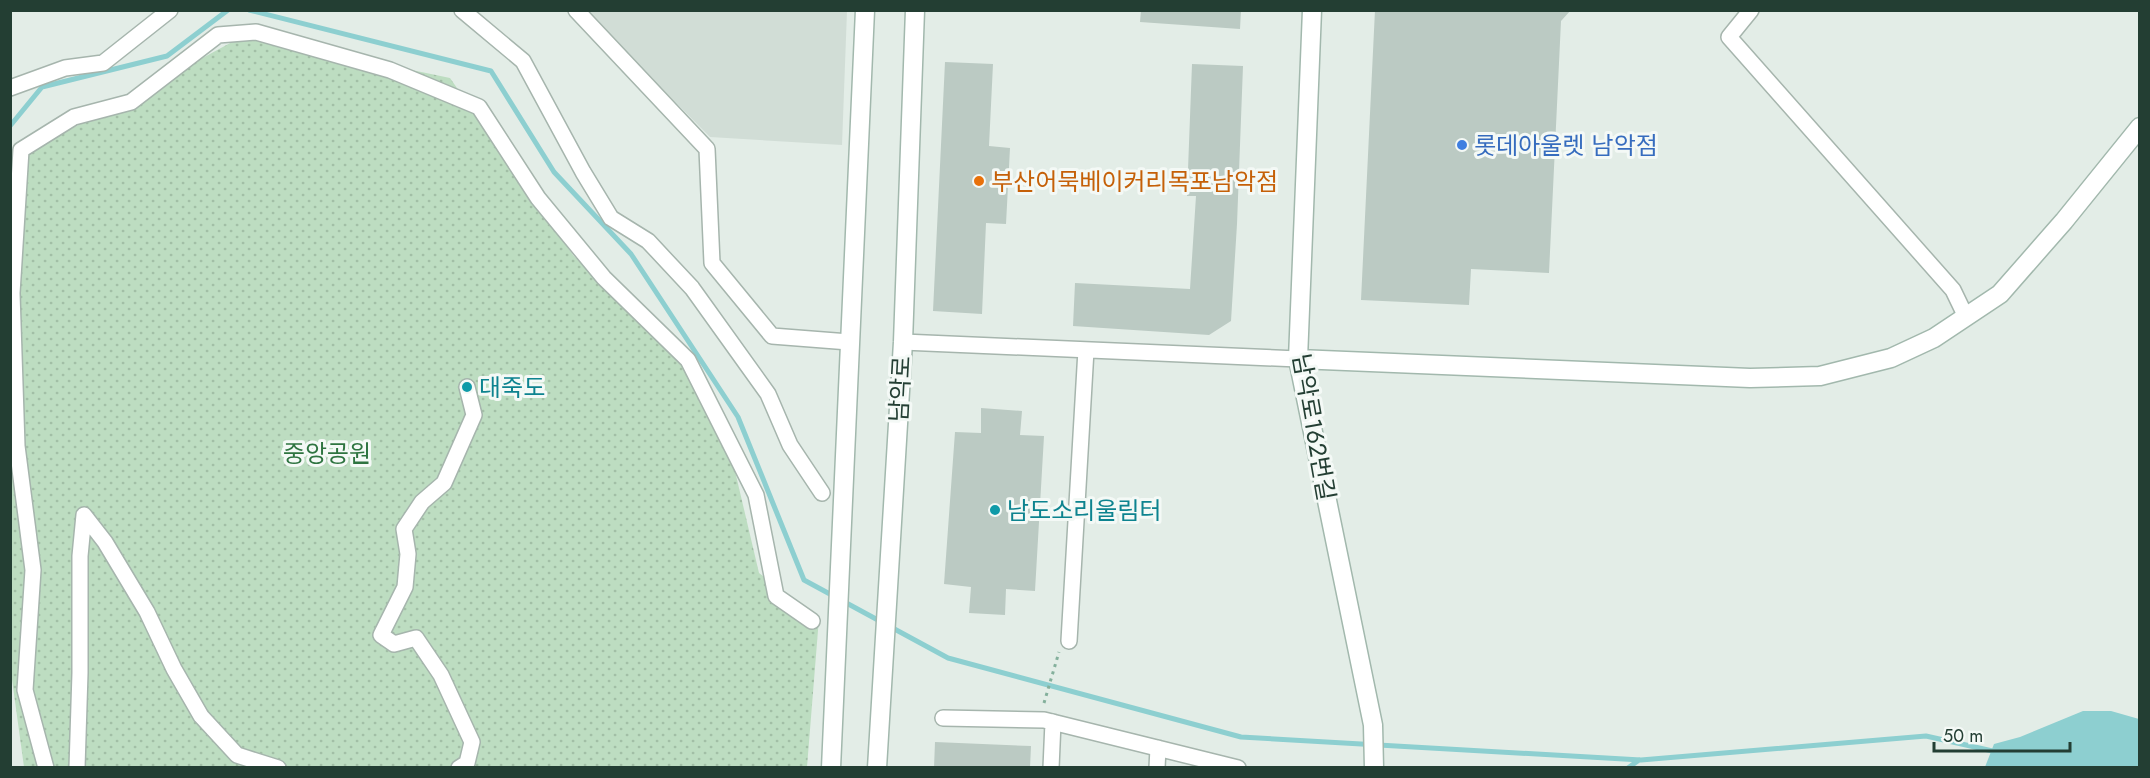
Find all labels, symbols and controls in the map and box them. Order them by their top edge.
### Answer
place label: 롯데아울렛 남악점 [1474,128,1658,163]
marker: 롯데아울렛 남악점 [1455,138,1469,152]
place label: 부산어묵베이커리목포남악점 [991,164,1278,199]
marker: 부산어묵베이커리목포남악점 [972,174,986,188]
street label: 남악로162번길 [1284,351,1344,503]
street label: 남악로 [881,355,919,423]
place label: 대죽도 [479,370,545,405]
marker: 대죽도 [460,380,474,394]
park label: 중앙공원 [283,436,371,471]
place label: 남도소리울림터 [1007,493,1162,528]
marker: 남도소리울림터 [988,503,1002,517]
scale bar [1934,715,2070,753]
text: 50 m [1943,723,1983,749]

